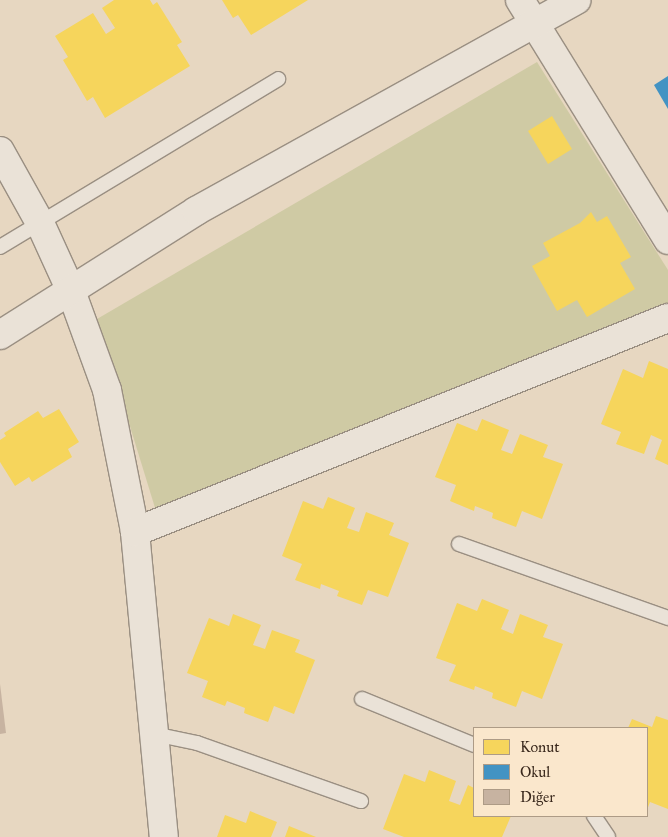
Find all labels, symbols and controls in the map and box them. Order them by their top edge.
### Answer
legend [473,727,648,817]
text: Konut [520,738,559,756]
text: Okul [520,763,550,781]
text: Diğer [520,788,555,806]

